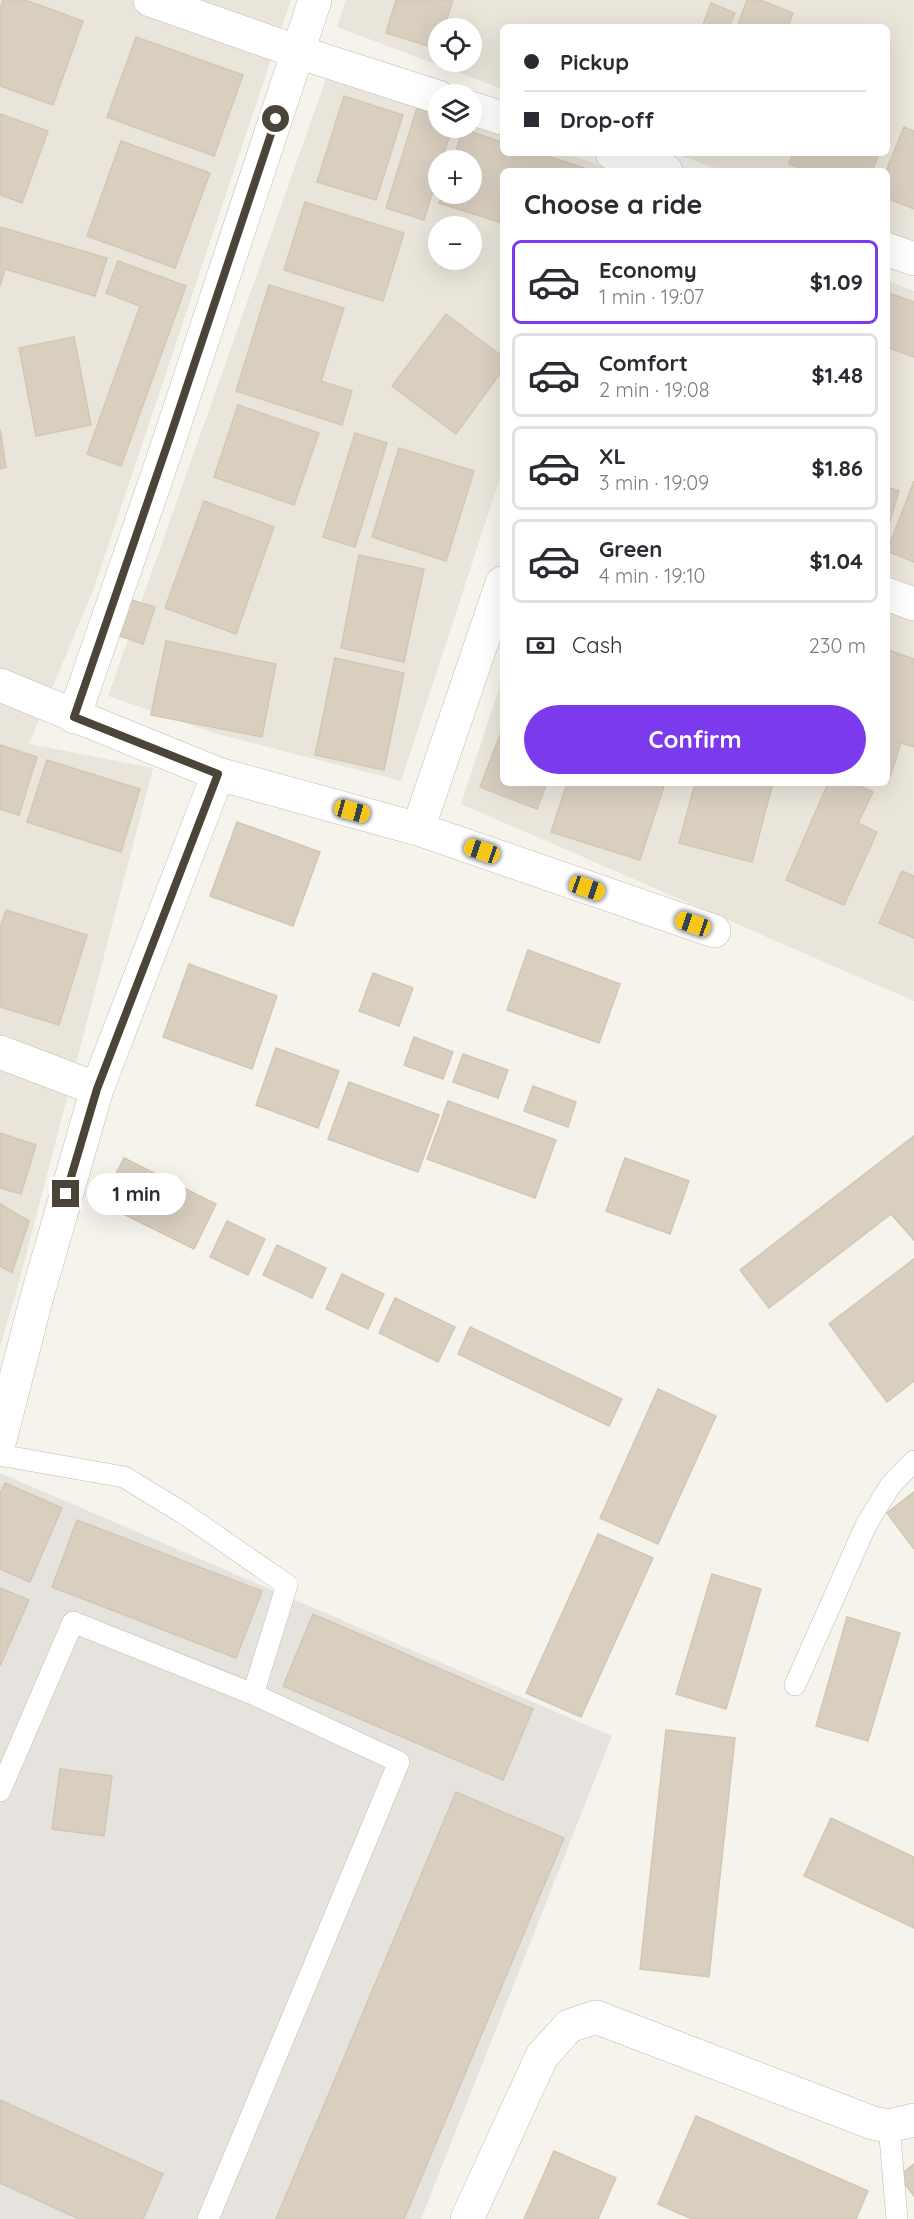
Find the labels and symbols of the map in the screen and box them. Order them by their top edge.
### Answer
route start [262,105,289,132]
car [332,798,372,824]
car [462,837,502,865]
car [567,874,607,902]
car [673,910,713,938]
callout: 1 min [87,1173,186,1215]
route end [52,1180,79,1207]

